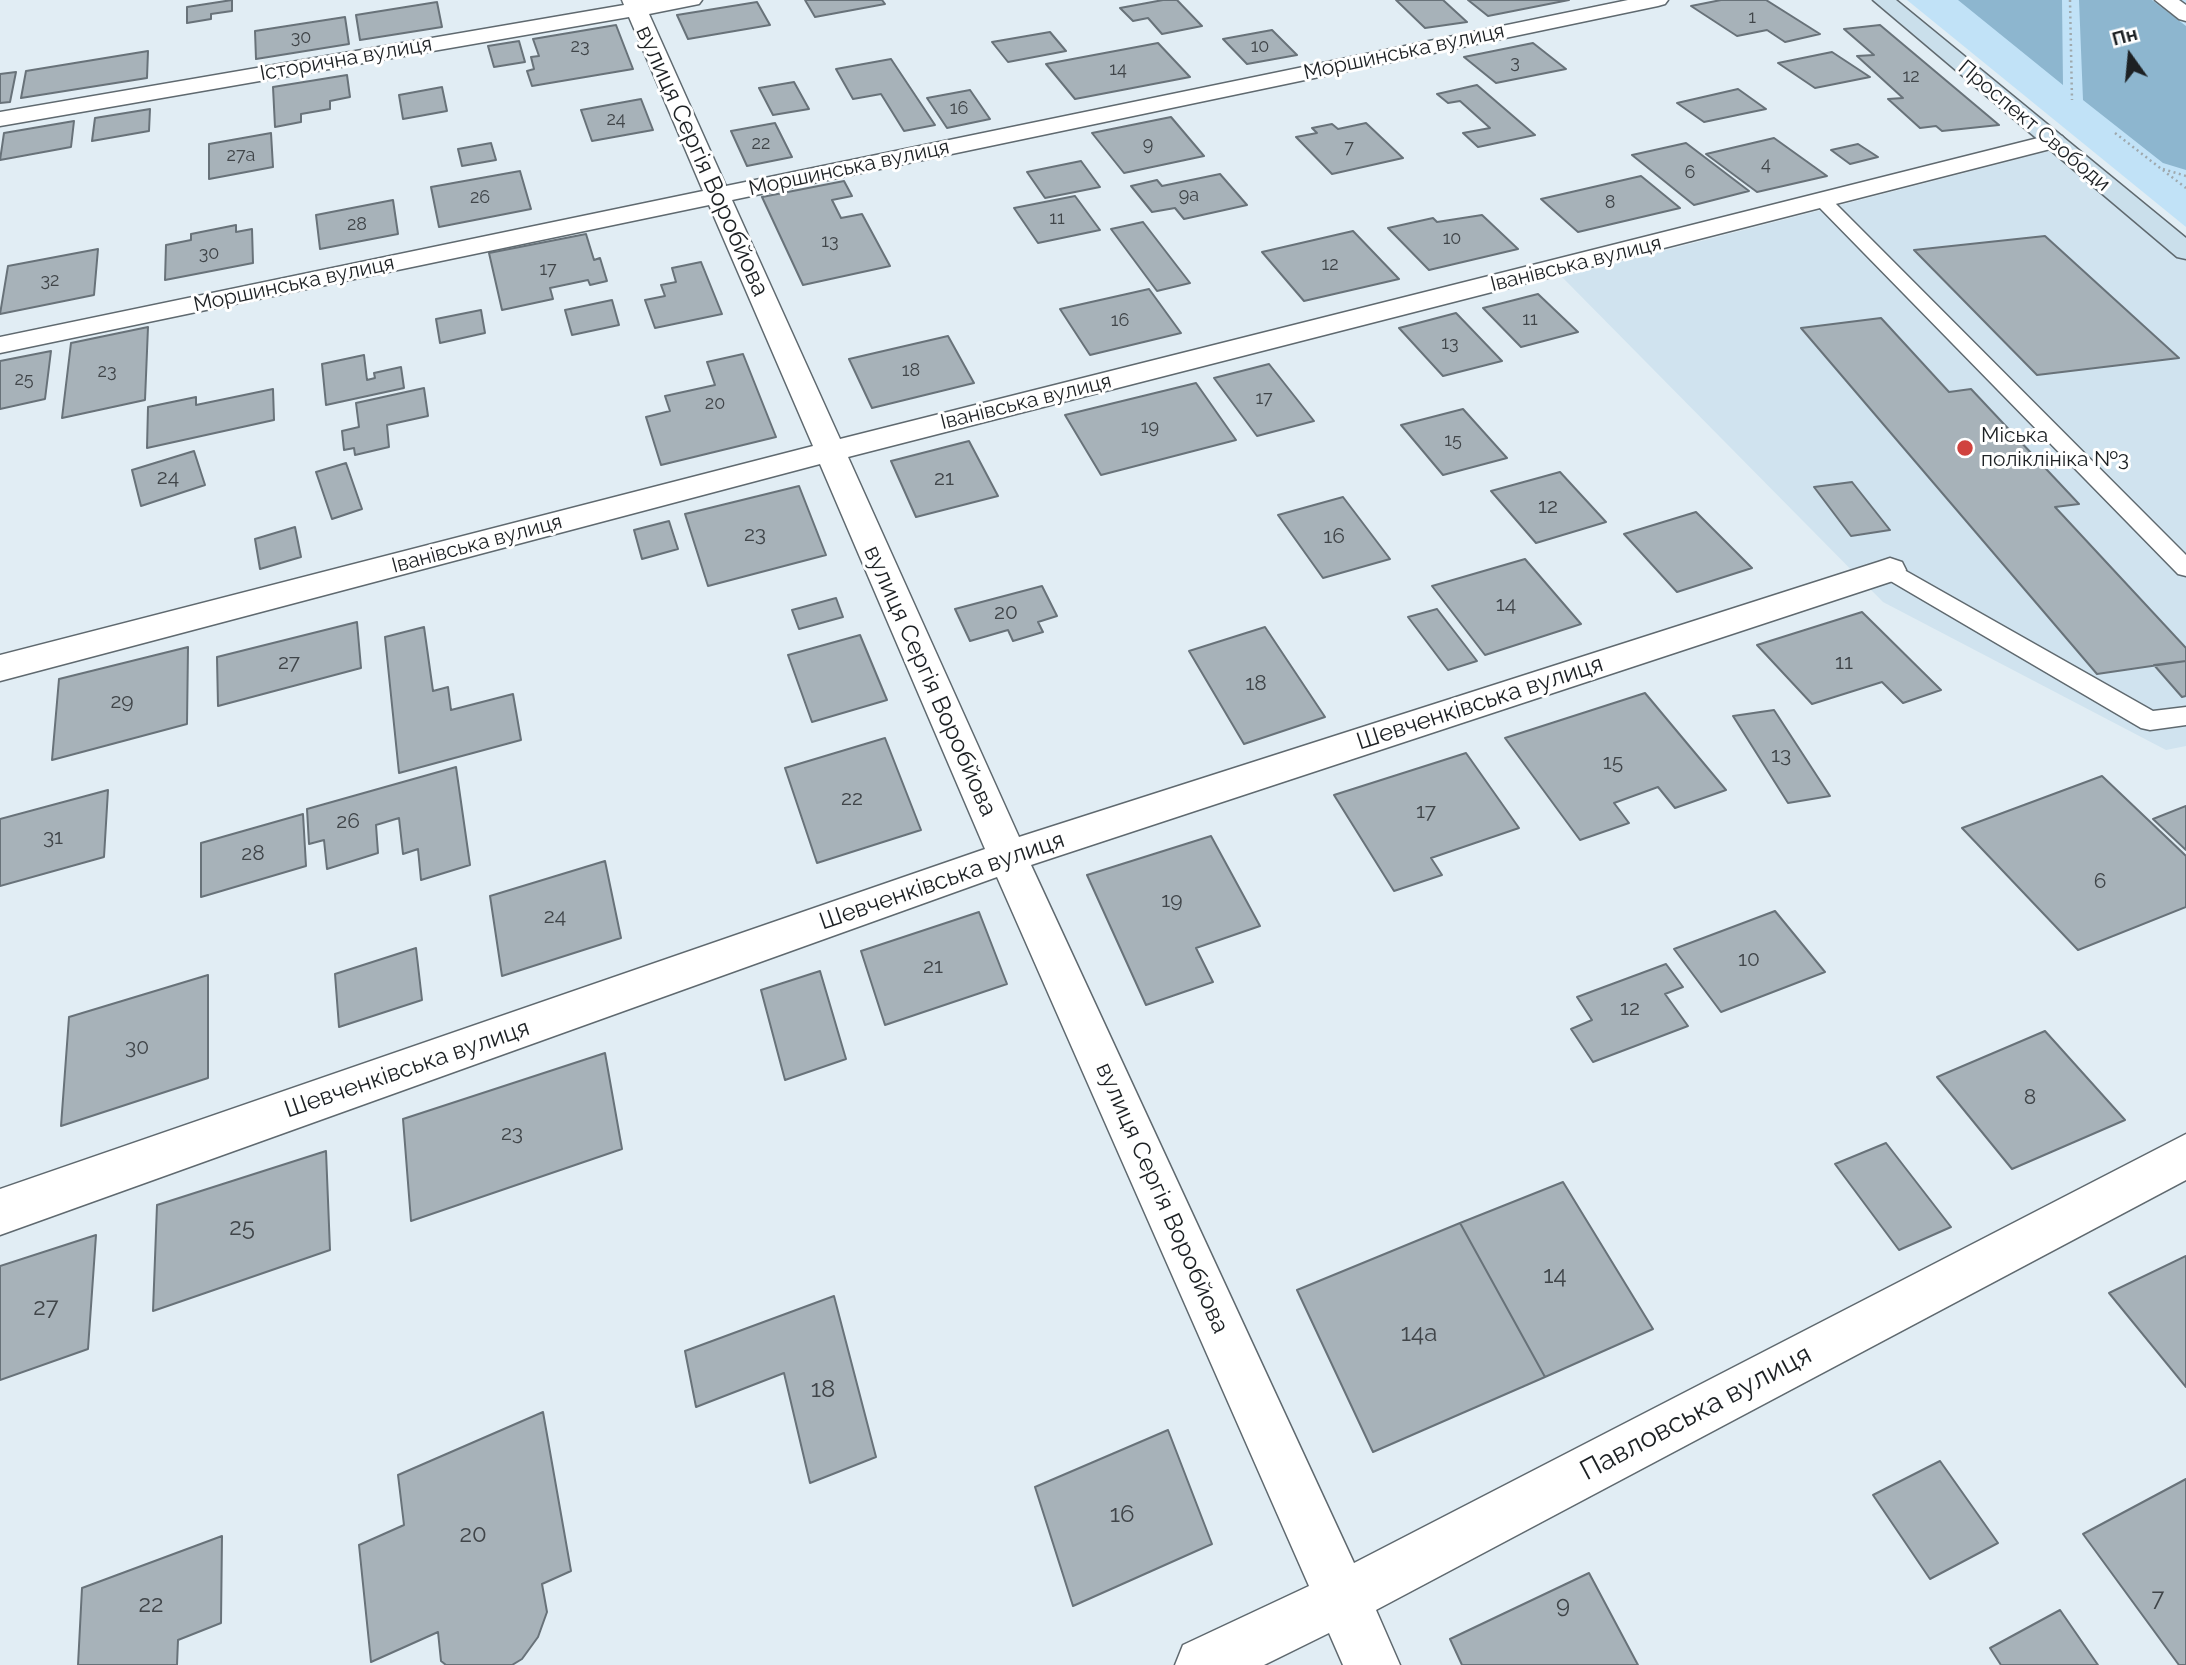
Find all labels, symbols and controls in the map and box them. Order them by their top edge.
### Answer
house number: 1 [1748,7,1756,29]
street label: Моршинська вулиця [1301,18,1507,86]
street label: вулиця Сергія Воробйова [629,21,775,301]
north arrow [2095,21,2165,91]
text: Пн [2110,22,2140,50]
house number: 30 [291,27,311,49]
street label: Історична вулиця [258,31,434,87]
house number: 23 [571,36,589,58]
house number: 10 [1251,36,1269,58]
house number: 3 [1510,52,1520,74]
street label: Проспект Свободи [1953,55,2115,197]
house number: 14 [1109,59,1127,81]
house number: 12 [1902,66,1920,88]
house number: 16 [950,98,968,120]
house number: 24 [606,109,626,131]
house number: 22 [752,133,770,155]
street label: Моршинська вулиця [746,134,952,202]
house number: 9 [1143,134,1153,156]
house number: 7 [1344,137,1354,159]
house number: 27а [227,145,255,167]
house number: 4 [1761,154,1771,176]
house number: 6 [1685,162,1695,184]
house number: 9а [1179,185,1199,207]
house number: 26 [470,187,490,209]
house number: 8 [1605,192,1615,214]
house number: 11 [1049,208,1065,230]
house number: 28 [347,214,367,236]
house number: 10 [1443,228,1461,250]
house number: 13 [821,231,839,253]
street label: Іванівська вулиця [1488,231,1664,297]
house number: 30 [199,243,219,265]
street label: Моршинська вулиця [191,250,397,318]
house number: 12 [1321,254,1339,276]
house number: 17 [539,259,557,281]
house number: 32 [41,270,59,292]
house number: 11 [1522,309,1538,331]
house number: 16 [1111,310,1129,332]
house number: 13 [1441,333,1459,355]
house number: 18 [902,360,920,382]
house number: 23 [98,361,116,383]
house number: 25 [14,369,34,391]
street label: Іванівська вулиця [938,369,1114,435]
house number: 17 [1255,388,1273,410]
house number: 20 [705,393,725,415]
house number: 19 [1141,417,1159,439]
place label: Міська поліклініка №3 [1981,423,2129,473]
house number: 15 [1444,430,1462,452]
marker: Міська поліклініка №3 [1955,438,1975,458]
house number: 24 [157,465,179,491]
house number: 21 [934,466,954,492]
house number: 12 [1538,494,1558,520]
street label: Іванівська вулиця [389,509,565,579]
house number: 23 [744,522,766,548]
house number: 16 [1323,524,1345,550]
street label: вулиця Сергія Воробйова [857,541,1003,821]
house number: 14 [1496,592,1516,618]
house number: 20 [994,600,1018,626]
house number: 27 [278,650,300,676]
street label: Шевченківська вулиця [1353,650,1607,756]
house number: 11 [1835,650,1853,676]
house number: 18 [1245,671,1267,697]
house number: 29 [110,689,134,715]
house number: 13 [1771,743,1791,769]
house number: 15 [1603,750,1623,776]
house number: 22 [841,786,863,812]
house number: 17 [1416,799,1436,825]
house number: 26 [336,809,360,835]
house number: 31 [43,825,63,851]
street label: Шевченківська вулиця [816,825,1068,937]
house number: 28 [241,841,265,867]
house number: 6 [2094,869,2106,895]
house number: 19 [1161,888,1183,914]
house number: 24 [544,904,566,930]
house number: 10 [1738,947,1760,973]
house number: 21 [923,954,943,980]
house number: 12 [1620,996,1640,1022]
street label: Шевченківська вулиця [281,1013,533,1125]
house number: 30 [125,1035,149,1061]
street label: вулиця Сергія Воробйова [1089,1058,1235,1338]
house number: 8 [2024,1085,2036,1111]
house number: 23 [501,1121,523,1147]
house number: 25 [229,1214,255,1242]
house number: 14 [1543,1262,1567,1290]
house number: 27 [33,1294,59,1322]
house number: 14а [1401,1320,1437,1348]
street label: Павловська вулиця [1575,1338,1817,1488]
house number: 18 [811,1376,835,1404]
house number: 16 [1110,1501,1134,1529]
house number: 20 [459,1521,487,1549]
house number: 7 [2152,1585,2164,1613]
house number: 22 [138,1591,164,1619]
house number: 9 [1556,1592,1570,1620]

